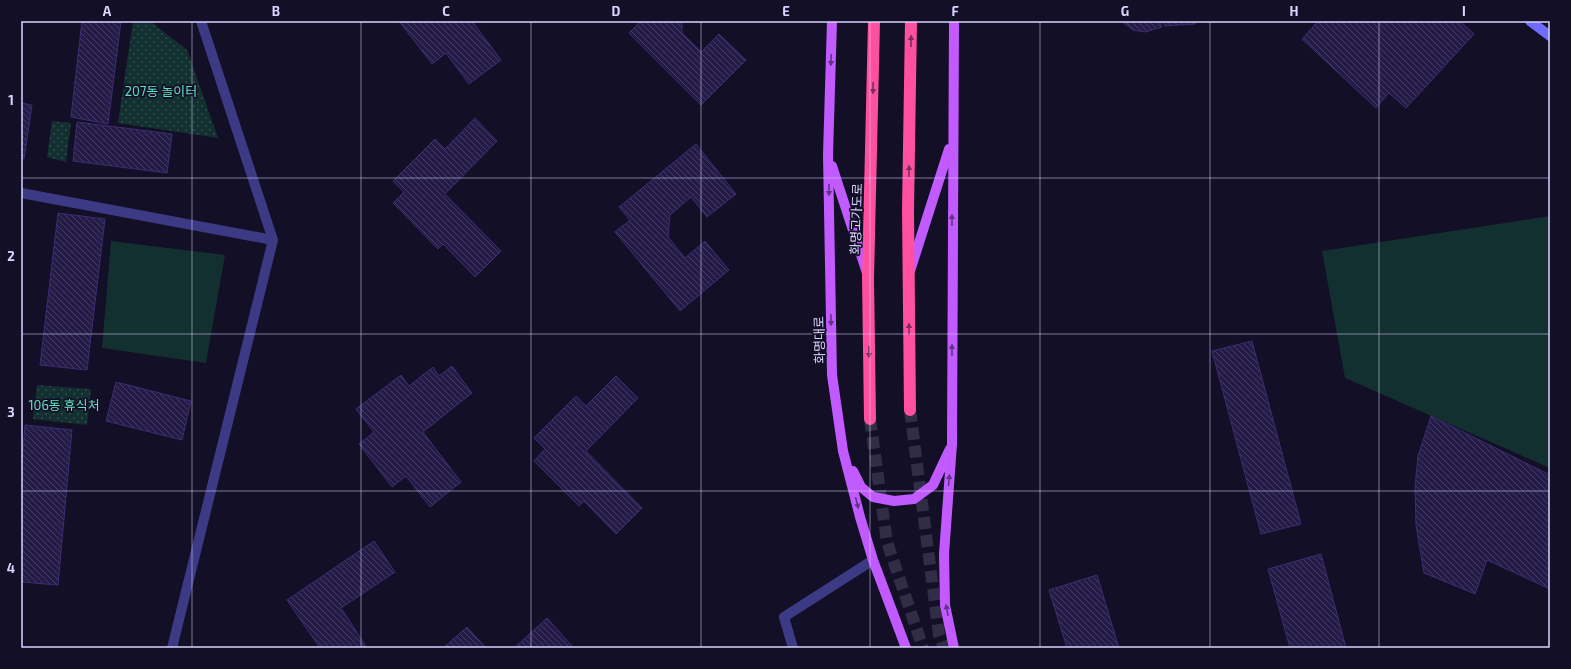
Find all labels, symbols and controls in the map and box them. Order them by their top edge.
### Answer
text: A [103,3,112,19]
text: B [272,3,280,19]
text: C [442,3,450,19]
text: D [612,3,621,19]
text: E [782,3,790,19]
text: F [951,3,959,19]
text: G [1121,3,1129,19]
text: H [1290,3,1299,19]
text: I [1462,3,1466,19]
one-way arrow [908,34,914,47]
one-way arrow [828,54,834,67]
one-way arrow [870,82,876,95]
park label: 207동 놀이터 [125,83,197,99]
text: 1 [8,92,14,108]
one-way arrow [906,164,912,177]
street label: 화명고가도로 [847,183,865,255]
one-way arrow [826,184,832,197]
one-way arrow [949,213,955,226]
text: 2 [7,248,15,264]
one-way arrow [828,314,835,326]
street label: 화명대로 [811,316,827,364]
one-way arrow [906,322,912,335]
one-way arrow [949,343,955,356]
one-way arrow [866,346,872,359]
park label: 106동 휴식처 [28,397,100,413]
text: 3 [7,404,15,420]
one-way arrow [946,474,953,486]
one-way arrow [854,497,860,510]
text: 4 [7,560,15,576]
one-way arrow [943,604,949,616]

